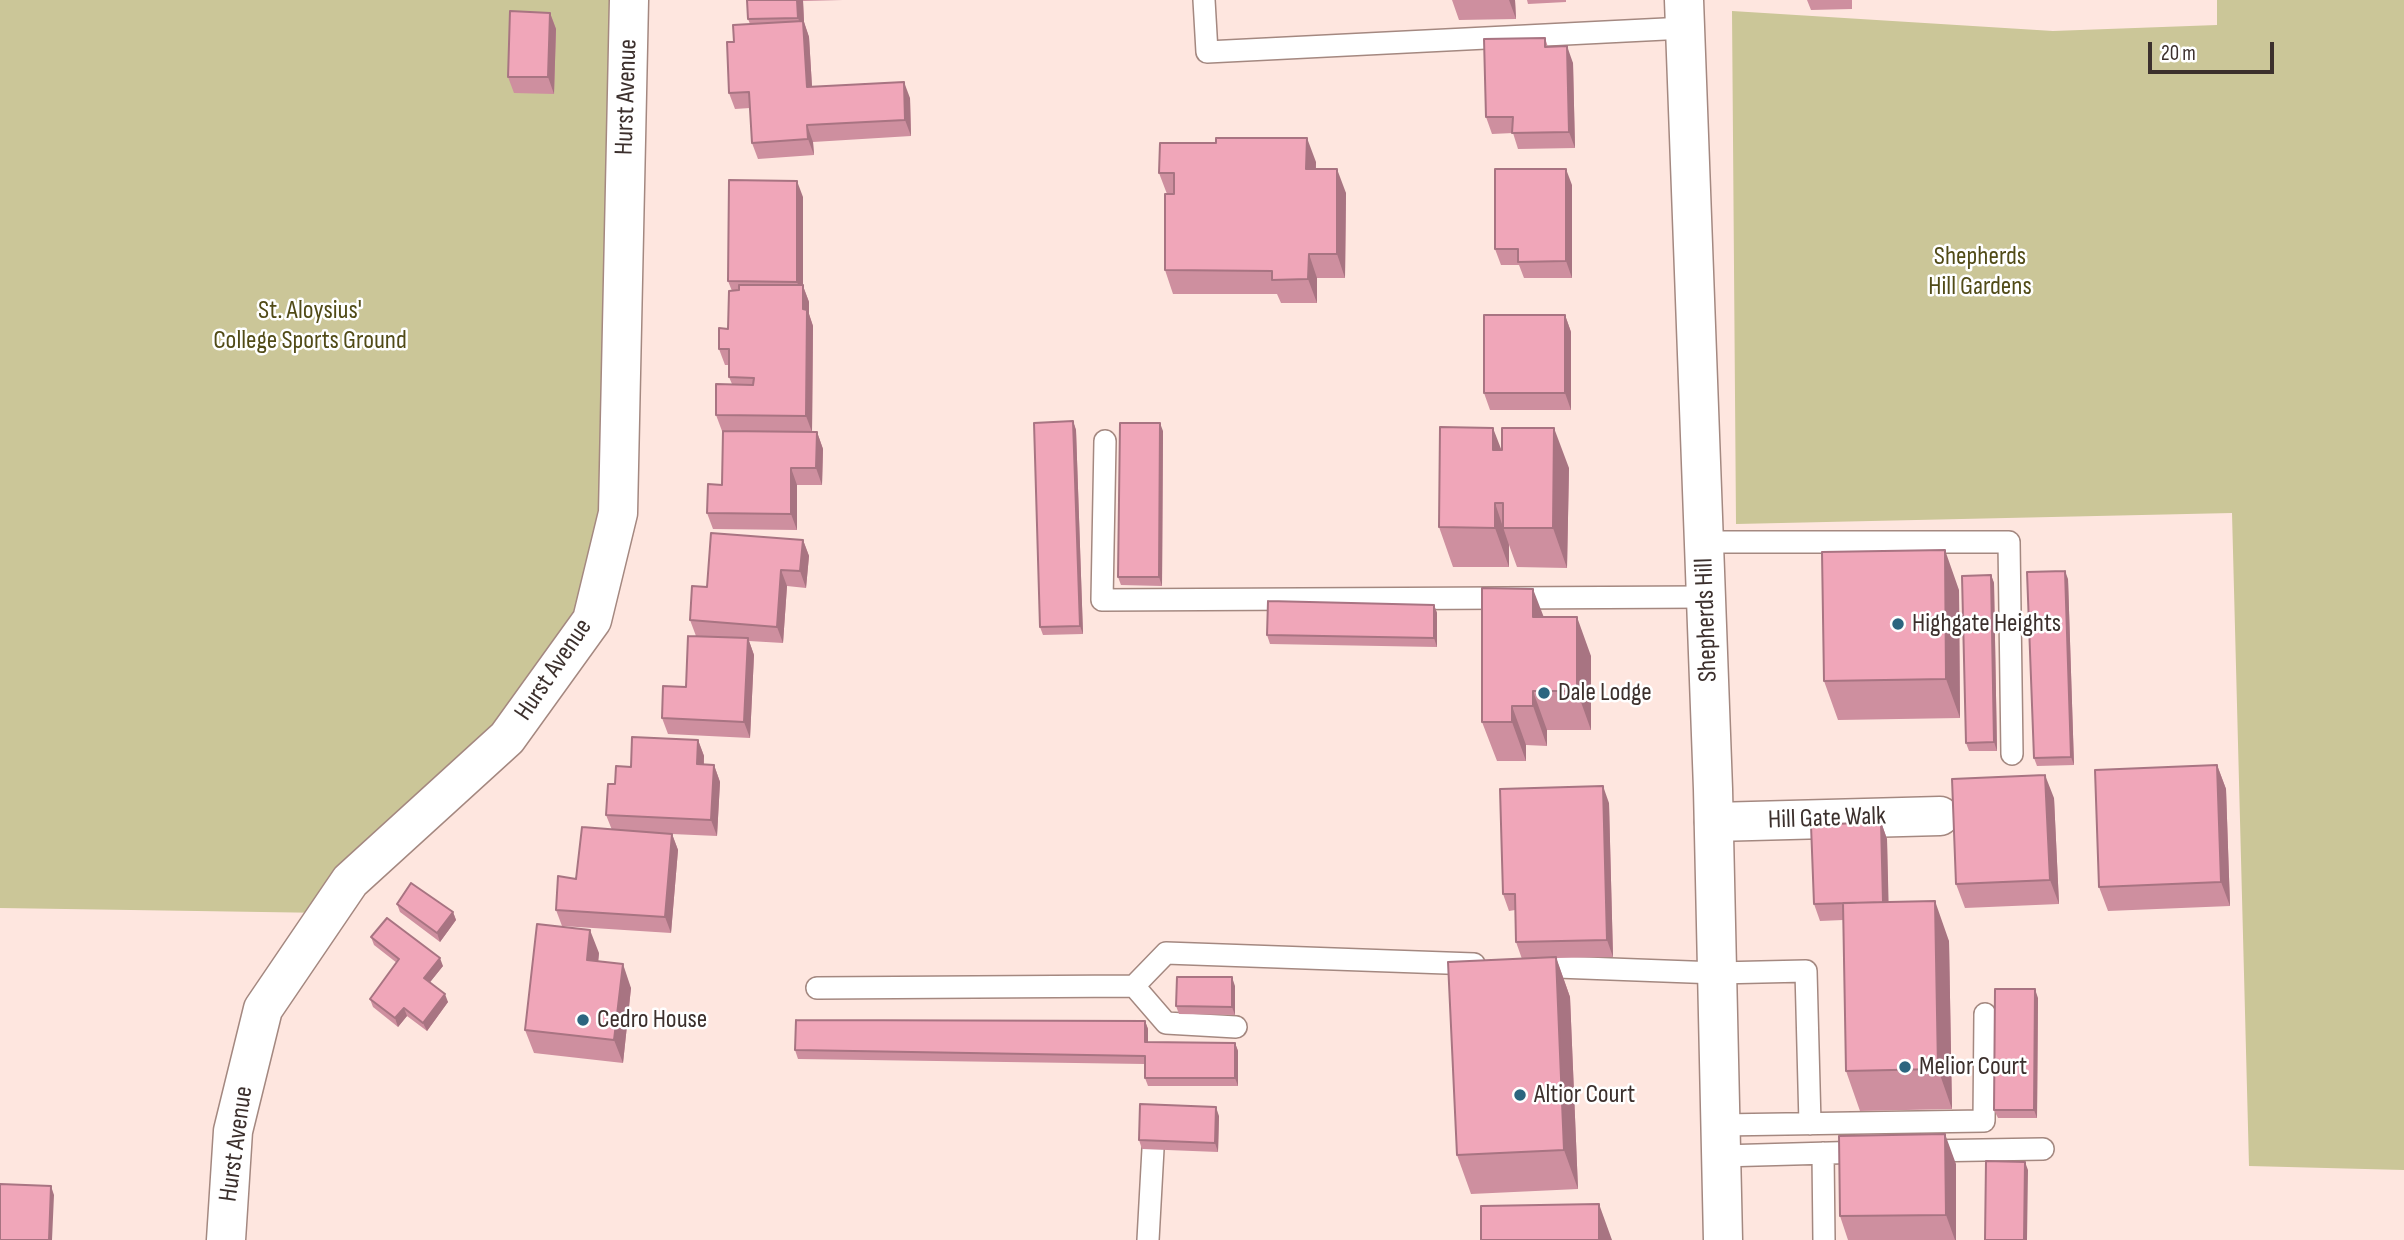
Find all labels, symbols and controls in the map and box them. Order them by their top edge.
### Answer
scale bar [2152,28,2278,72]
street label: Hurst Avenue [609,38,645,156]
text: 20 m [2161,41,2196,66]
park label: Shepherds Hill Gardens [1928,241,2032,302]
park label: St. Aloysius' College Sports Ground [213,295,407,356]
street label: Shepherds Hill [1689,557,1725,683]
place label: Highgate Heights [1912,608,2061,640]
street label: Hurst Avenue [509,613,599,727]
marker: Highgate Heights [1890,616,1906,632]
place label: Dale Lodge [1558,677,1652,709]
marker: Dale Lodge [1536,685,1552,701]
street label: Hill Gate Walk [1767,801,1887,837]
place label: Cedro House [597,1004,707,1036]
marker: Cedro House [575,1012,591,1028]
place label: Melior Court [1919,1051,2027,1083]
marker: Melior Court [1897,1059,1913,1075]
place label: Altior Court [1534,1079,1635,1111]
street label: Hurst Avenue [213,1084,261,1204]
marker: Altior Court [1512,1087,1528,1103]

